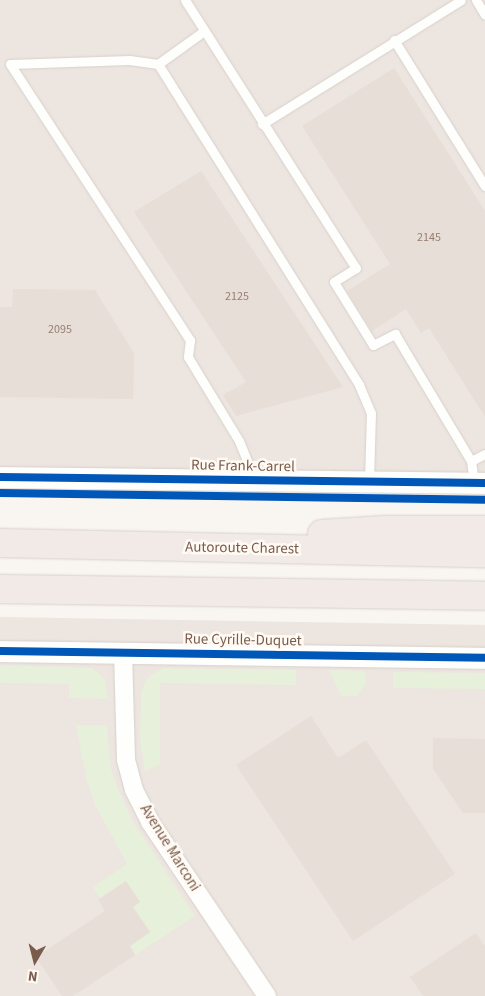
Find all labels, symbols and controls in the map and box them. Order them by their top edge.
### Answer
house number: 2145 [417,231,441,245]
house number: 2125 [225,290,249,304]
house number: 2095 [48,323,72,337]
street label: Rue Frank-Carrel [191,456,295,476]
street label: Autoroute Charest [185,538,299,558]
street label: Rue Cyrille-Duquet [184,630,302,650]
street label: Avenue Marconi [136,801,204,895]
north arrow [10,936,60,986]
text: N [27,965,39,986]

